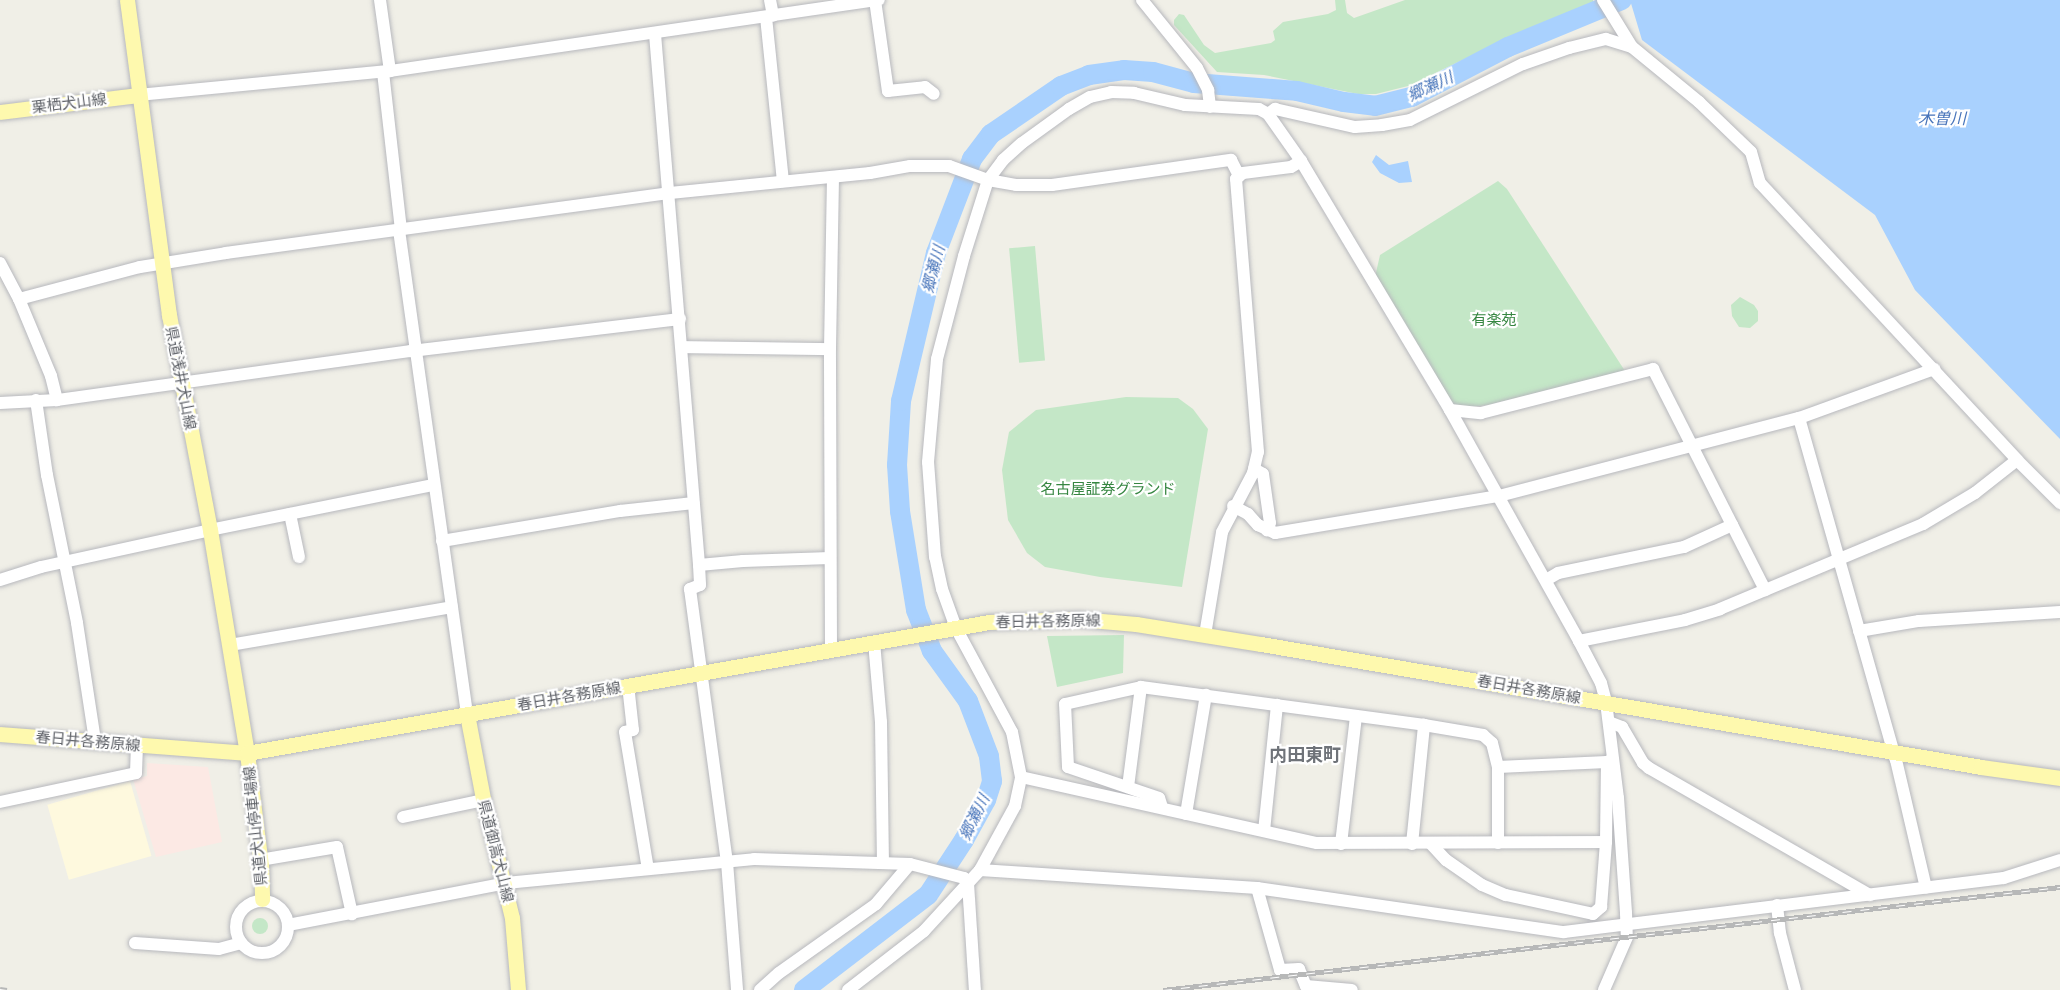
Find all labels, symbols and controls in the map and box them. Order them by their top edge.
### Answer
water label: 郷瀬川 [1404,67,1456,105]
street label: 栗栖犬山線 [31,89,107,117]
water label: 木曽川 [1918,108,1966,128]
water label: 郷瀬川 [918,243,948,295]
park label: 有楽苑 [1472,311,1516,329]
street label: 県道浅井犬山線 [162,325,200,431]
park label: 名古屋証券グランド [1041,480,1175,498]
street label: 春日井各務原線 [995,611,1101,631]
street label: 春日井各務原線 [1476,671,1582,707]
street label: 春日井各務原線 [516,678,622,714]
street label: 春日井各務原線 [35,727,141,755]
district label: 内田東町 [1269,744,1341,766]
street label: 県道犬山停車場線 [240,765,270,887]
water label: 郷瀬川 [955,791,993,843]
street label: 県道御嵩犬山線 [475,798,517,904]

